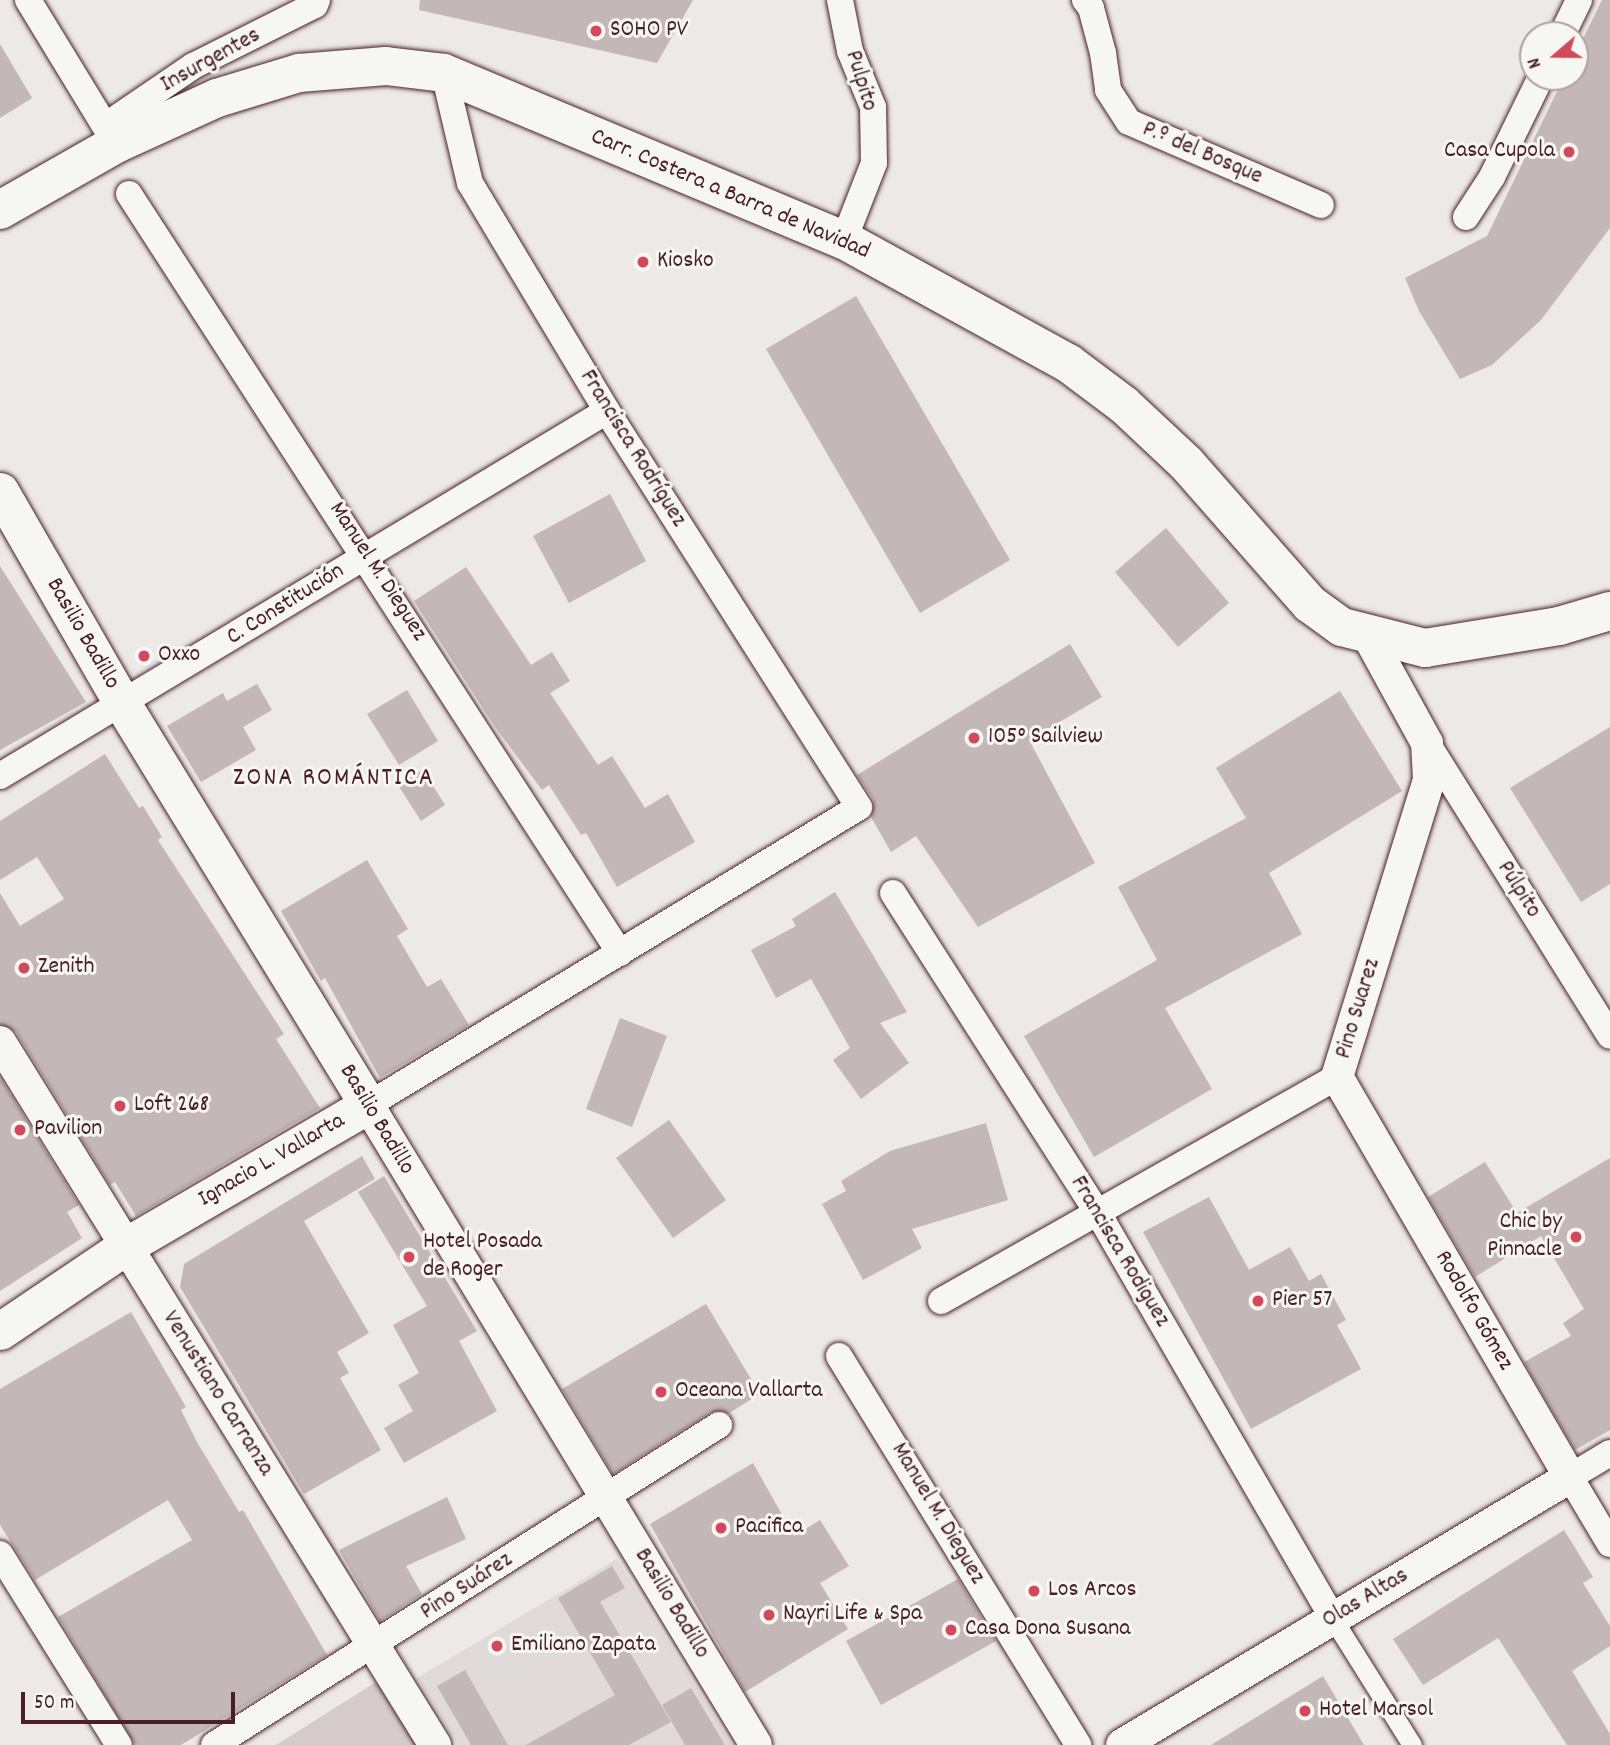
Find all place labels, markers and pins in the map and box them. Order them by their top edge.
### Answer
place label: SOHO PV [610,17,688,45]
marker: SOHO PV [588,23,604,39]
place label: Casa Cupola [1444,138,1555,166]
marker: Casa Cupola [1561,144,1577,160]
place label: Kiosko [657,248,714,276]
marker: Kiosko [635,254,651,270]
place label: Oxxo [158,642,200,670]
marker: Oxxo [136,648,152,664]
place label: 105° Sailview [988,724,1103,752]
marker: 105° Sailview [966,730,982,746]
place label: Zenith [38,954,94,982]
marker: Zenith [16,960,32,976]
place label: Loft 268 [134,1092,209,1120]
marker: Loft 268 [112,1098,128,1114]
place label: Pavilion [34,1116,102,1144]
marker: Pavilion [12,1122,28,1138]
place label: Chic by Pinnacle [1487,1209,1562,1265]
place label: Hotel Posada de Roger [423,1229,542,1285]
marker: Chic by Pinnacle [1568,1229,1584,1245]
marker: Hotel Posada de Roger [401,1249,417,1265]
place label: Pier 57 [1272,1287,1333,1315]
marker: Pier 57 [1250,1293,1266,1309]
place label: Oceana Vallarta [675,1378,823,1406]
marker: Oceana Vallarta [653,1384,669,1400]
place label: Pacifica [735,1514,803,1542]
marker: Pacifica [713,1520,729,1536]
place label: Los Arcos [1048,1577,1137,1605]
marker: Los Arcos [1026,1583,1042,1599]
place label: Nayri Life & Spa [783,1601,922,1629]
marker: Nayri Life & Spa [761,1607,777,1623]
place label: Casa Dona Susana [965,1616,1131,1644]
marker: Casa Dona Susana [943,1622,959,1638]
place label: Emiliano Zapata [511,1632,656,1660]
marker: Emiliano Zapata [489,1638,505,1654]
place label: Hotel Marsol [1319,1697,1433,1725]
marker: Hotel Marsol [1297,1703,1313,1719]

